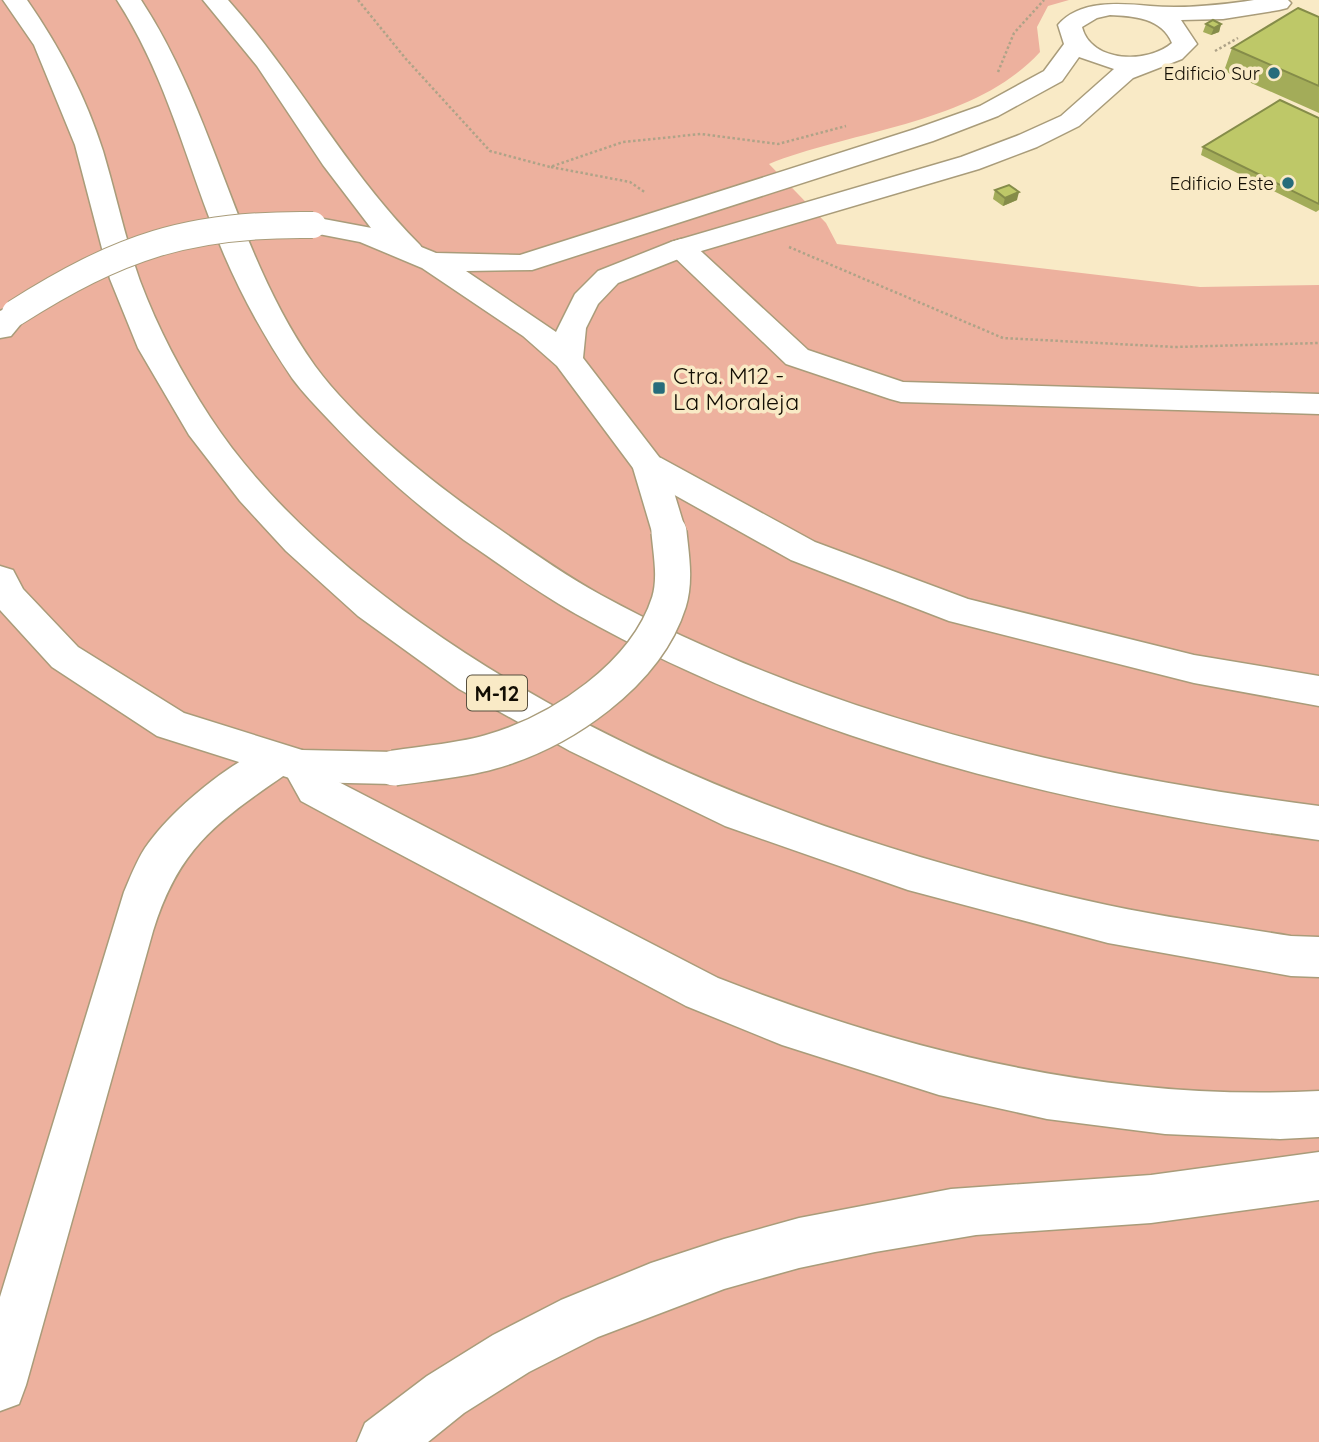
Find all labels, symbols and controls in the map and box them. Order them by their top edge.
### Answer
place label: Edificio Sur [1163,61,1261,85]
marker: Edificio Sur [1266,65,1282,81]
place label: Edificio Este [1169,171,1274,195]
marker: Edificio Este [1280,175,1296,191]
place label: Ctra. M12 - La Moraleja [673,361,799,416]
marker: Ctra. M12 - La Moraleja [651,380,667,396]
road number: M-12 [467,676,527,710]

